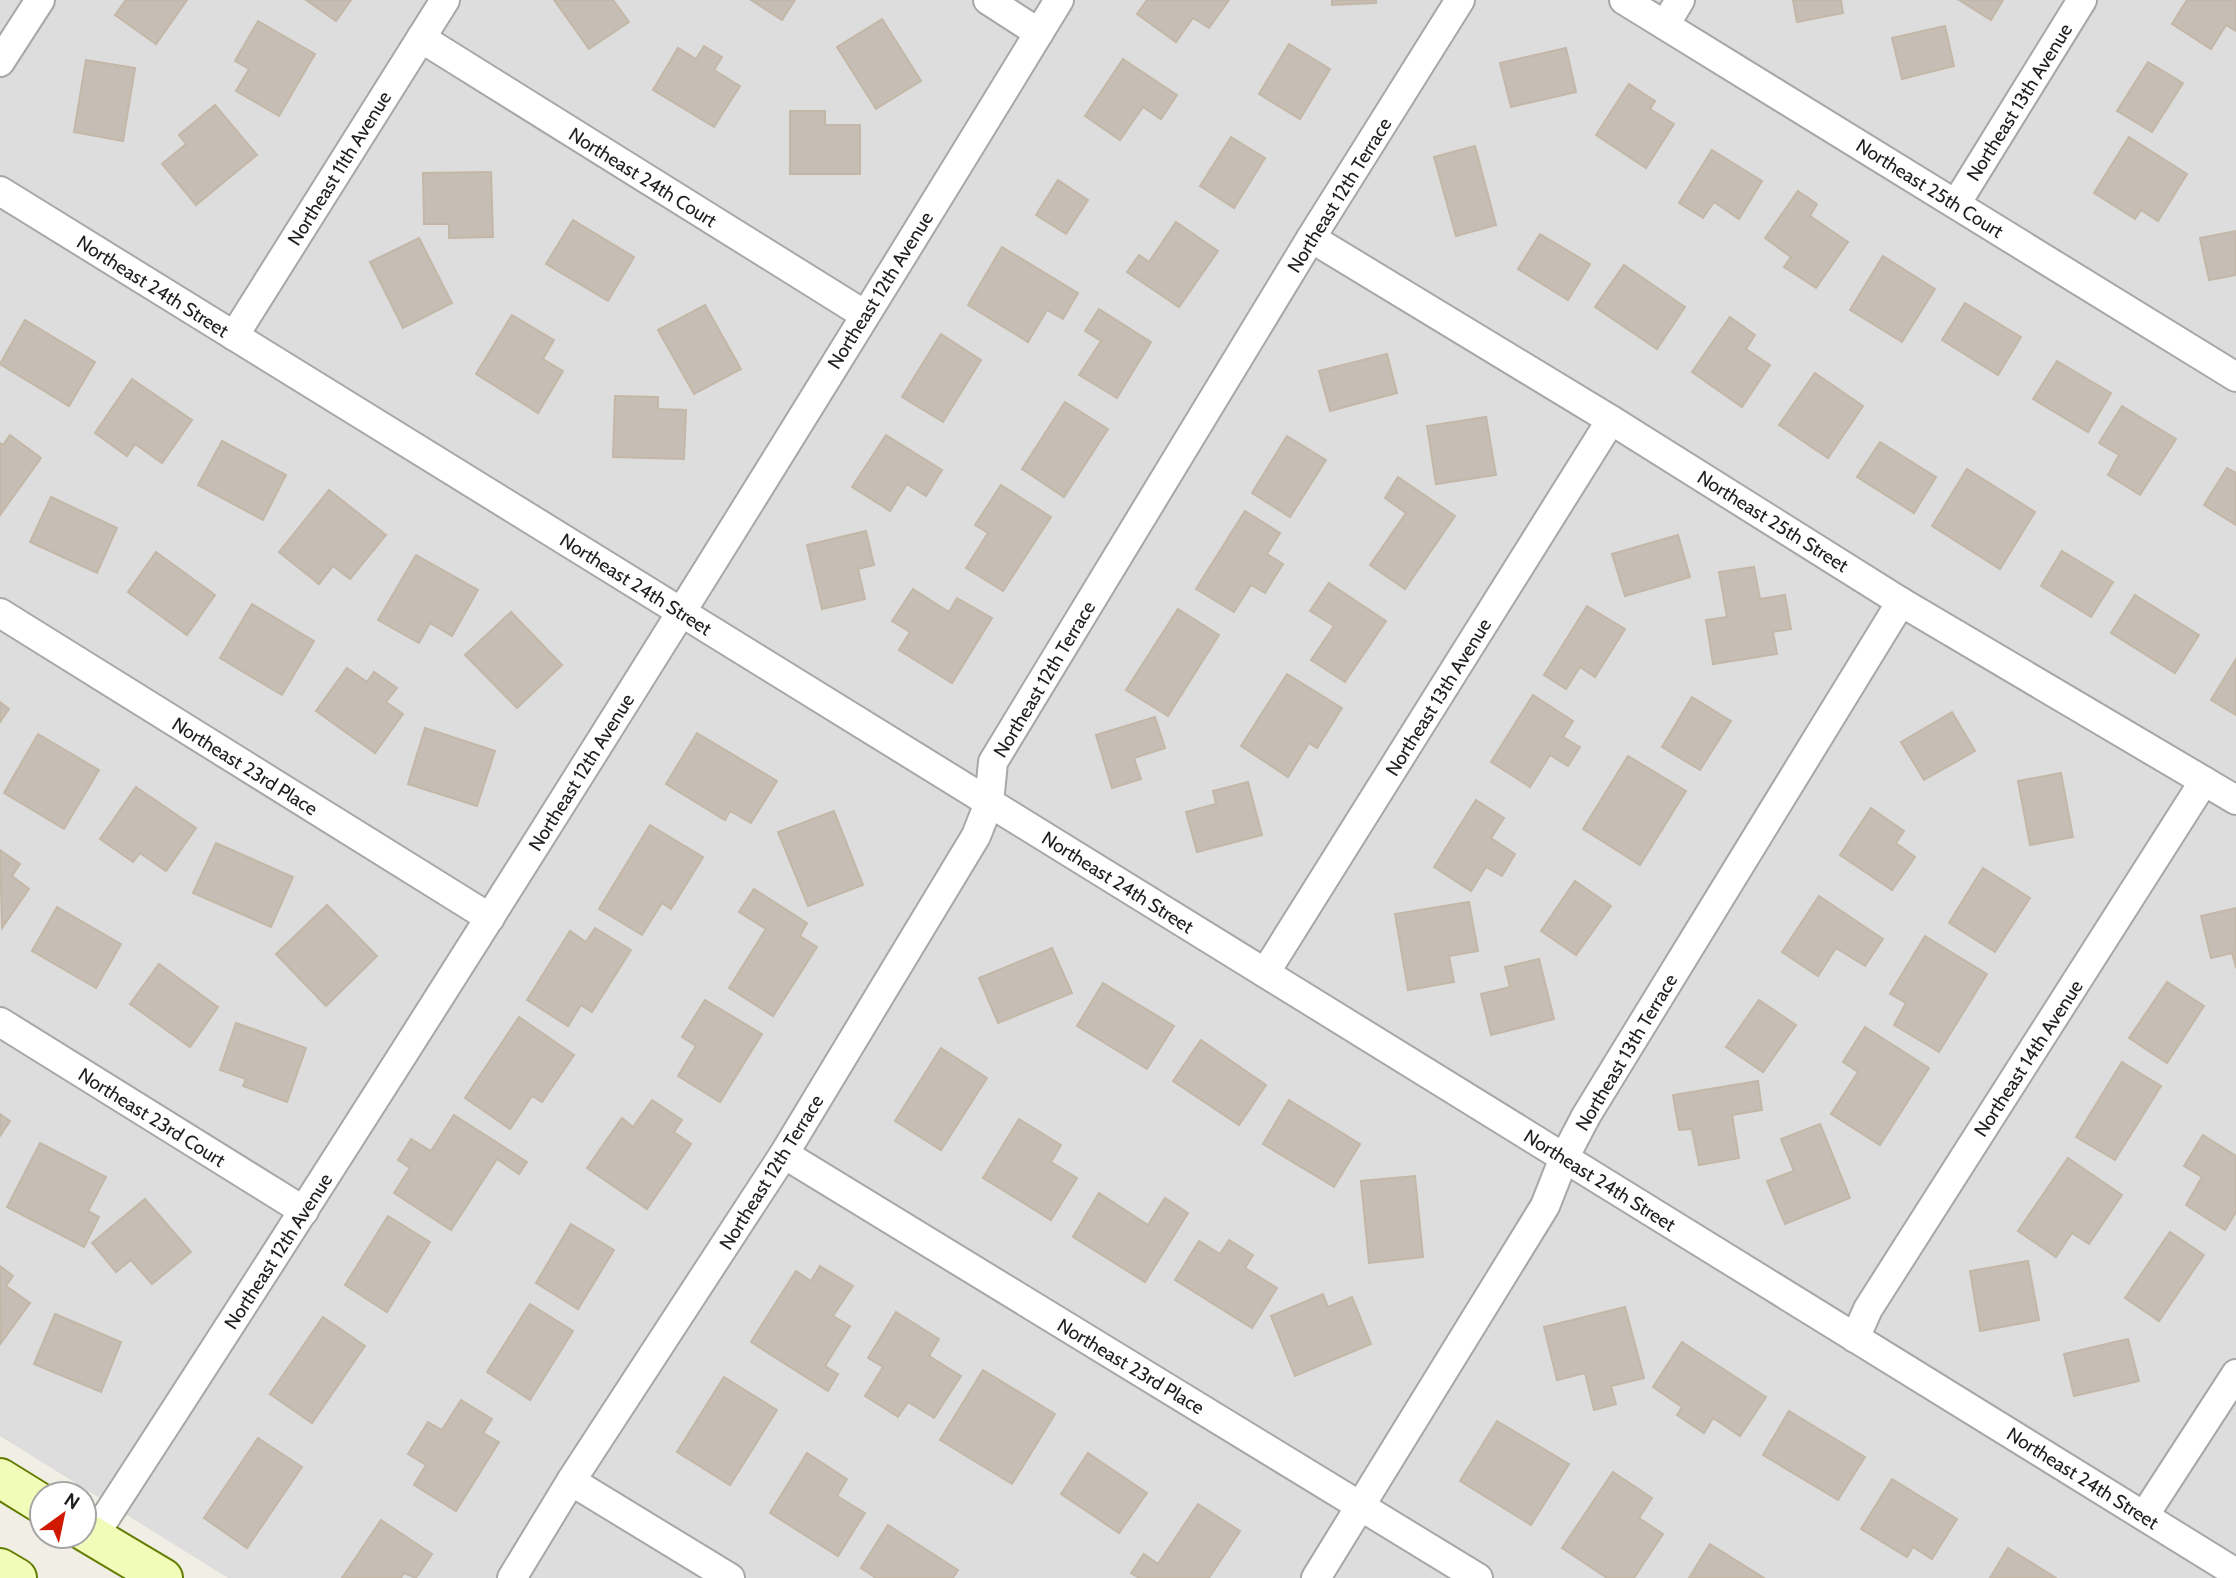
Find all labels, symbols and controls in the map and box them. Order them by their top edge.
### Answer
street label: Northeast 13th Avenue [1962,19,2077,185]
street label: Northeast 11th Avenue [283,87,396,250]
street label: Northeast 12th Terrace [1282,113,1397,277]
street label: Northeast 24th Court [565,123,721,232]
street label: Northeast 25th Court [1852,134,2008,243]
street label: Northeast 12th Avenue [823,207,938,373]
street label: Northeast 24th Street [73,230,233,343]
street label: Northeast 25th Street [1693,466,1853,578]
street label: Northeast 24th Street [556,528,716,641]
street label: Northeast 12th Terrace [989,597,1100,762]
street label: Northeast 13th Avenue [1381,614,1496,780]
street label: Northeast 12th Avenue [524,689,639,855]
street label: Northeast 23rd Place [168,712,322,821]
street label: Northeast 24th Street [1038,826,1198,939]
street label: Northeast 13th Terrace [1571,970,1682,1135]
street label: Northeast 14th Avenue [1969,975,2088,1141]
street label: Northeast 23rd Court [74,1063,230,1172]
street label: Northeast 12th Terrace [714,1090,829,1254]
street label: Northeast 24th Street [1520,1124,1680,1237]
street label: Northeast 12th Avenue [219,1169,338,1333]
street label: Northeast 23rd Place [1053,1314,1208,1419]
street label: Northeast 24th Street [2003,1422,2163,1535]
north arrow [28,1480,98,1550]
text: N [60,1488,84,1514]

